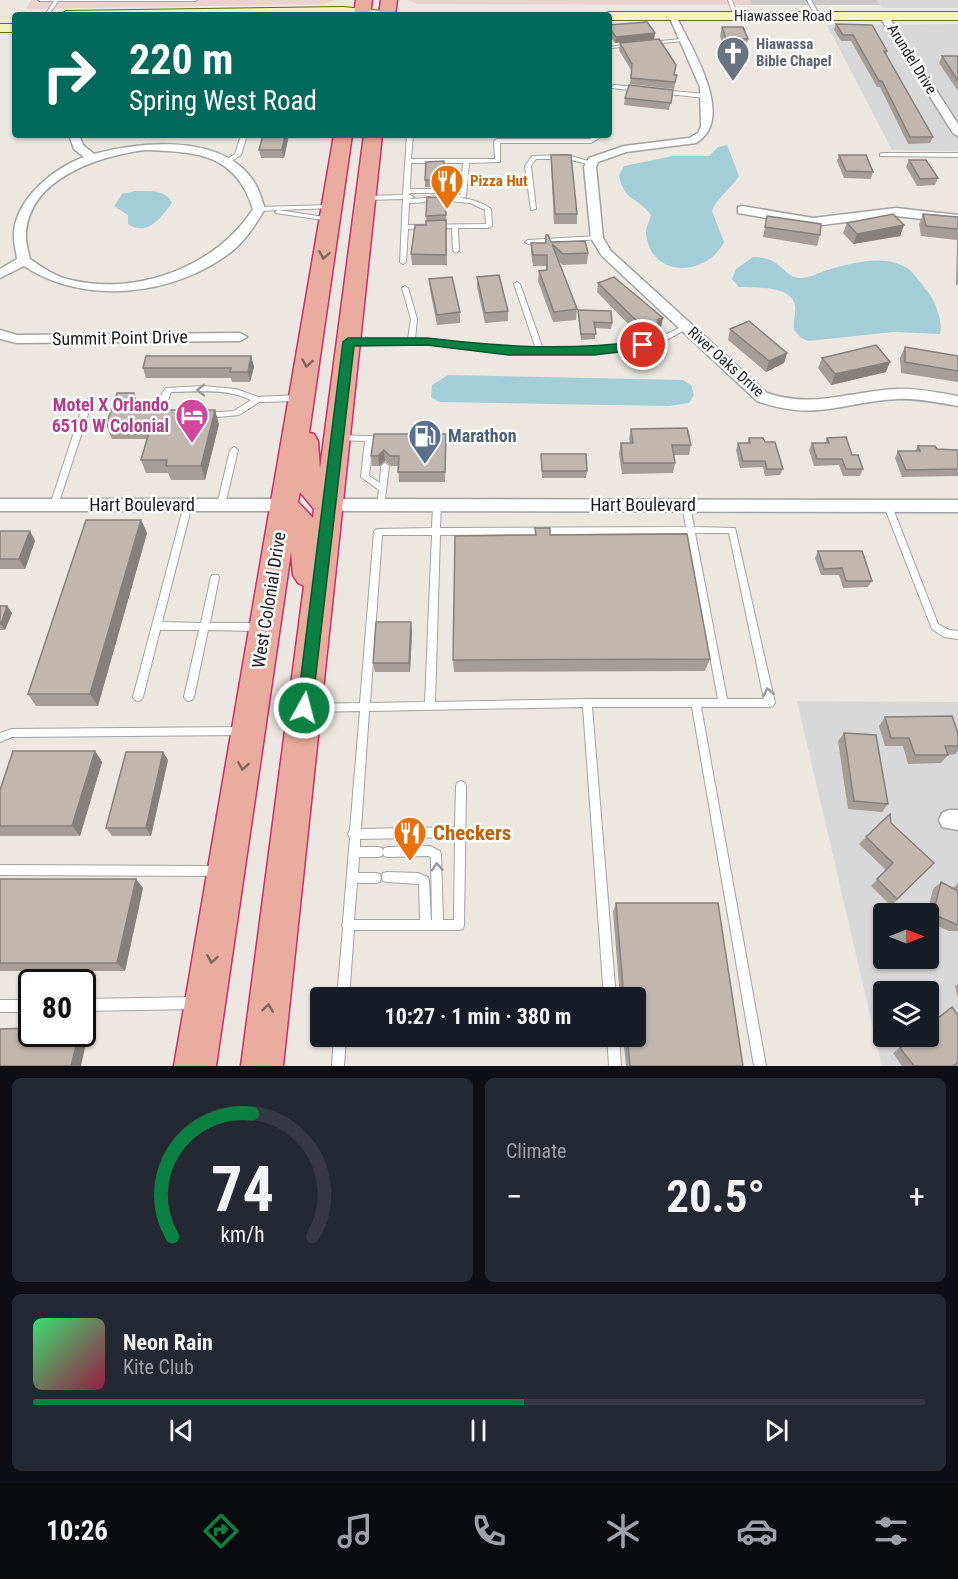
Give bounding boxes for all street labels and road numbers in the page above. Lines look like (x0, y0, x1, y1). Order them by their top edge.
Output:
street label: Hiawassee Road (734, 7, 832, 25)
street label: Arundel Drive (883, 21, 941, 97)
street label: River Oaks Drive (684, 323, 768, 401)
street label: Summit Point Drive (52, 326, 188, 349)
street label: Hart Boulevard (89, 494, 195, 515)
street label: Hart Boulevard (590, 494, 696, 515)
street label: West Colonial Drive (247, 530, 290, 670)

